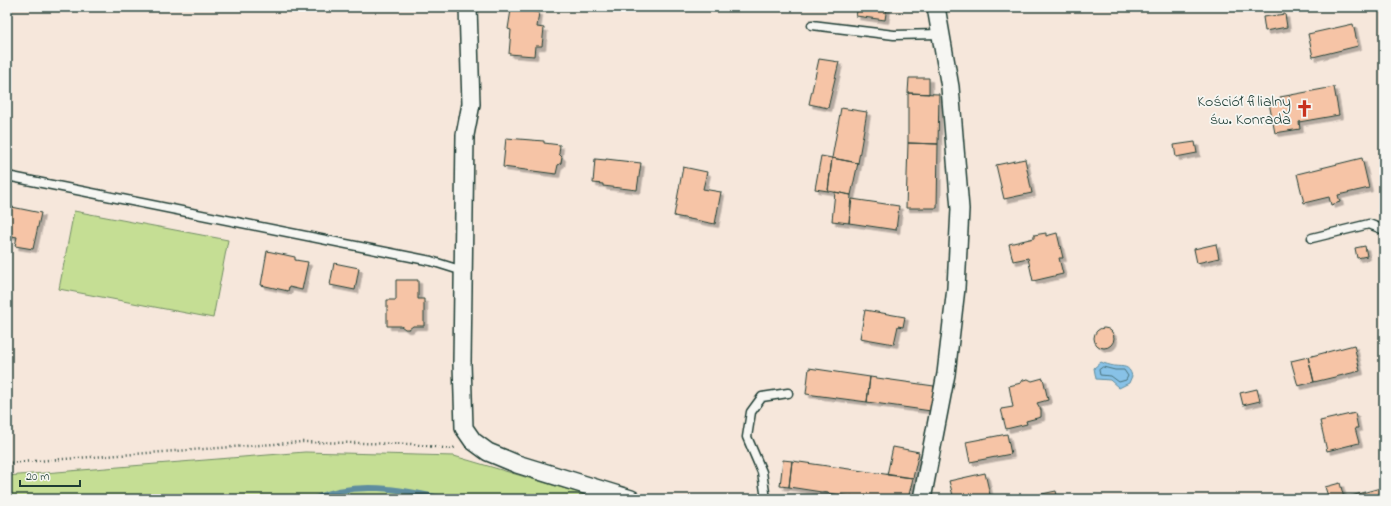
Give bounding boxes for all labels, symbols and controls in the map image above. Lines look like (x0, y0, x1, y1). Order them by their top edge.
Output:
place label: Kościół filialny św. Konrada (1197, 90, 1291, 132)
church icon: Kościół filialny św. Konrada (1294, 99, 1314, 119)
scale bar (20, 462, 80, 488)
text: 20 m (26, 468, 49, 486)

